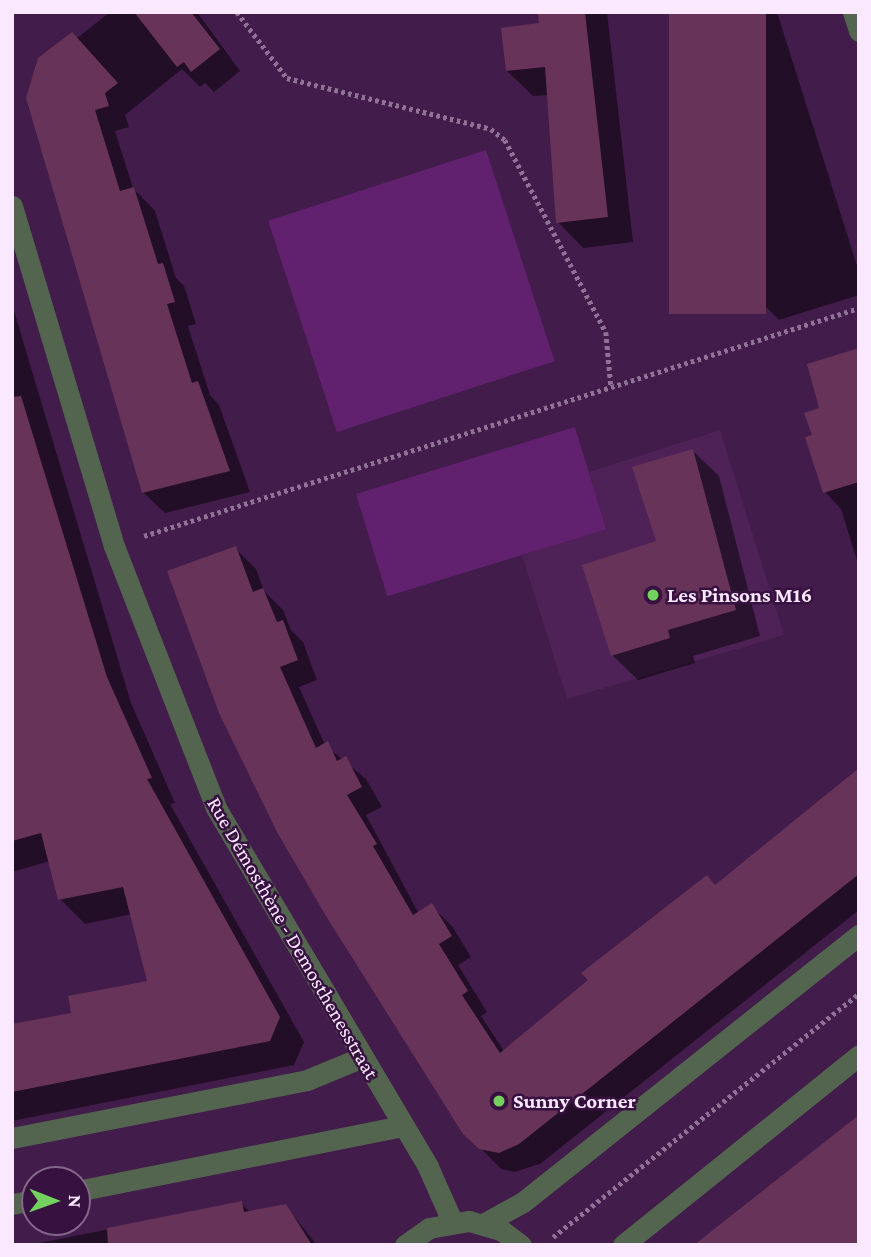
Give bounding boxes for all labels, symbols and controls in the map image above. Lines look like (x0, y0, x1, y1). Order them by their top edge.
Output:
place label: Les Pinsons M16 (667, 582, 812, 608)
marker: Les Pinsons M16 (645, 587, 661, 603)
street label: Rue Démosthène - Demosthenesstraat (202, 792, 384, 1084)
place label: Sunny Corner (513, 1088, 636, 1114)
marker: Sunny Corner (491, 1093, 507, 1109)
north arrow (21, 1166, 91, 1236)
text: N (65, 1195, 86, 1208)

